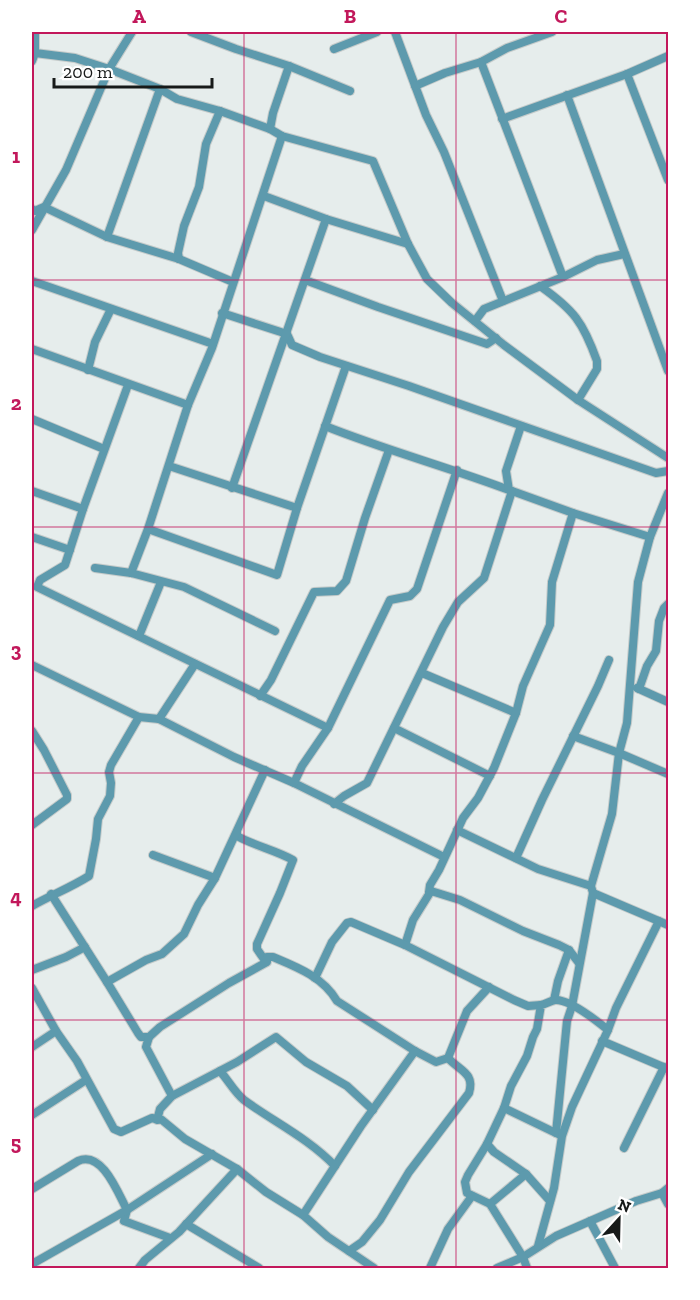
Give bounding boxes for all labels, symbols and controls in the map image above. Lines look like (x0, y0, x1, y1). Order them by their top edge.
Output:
text: A (132, 4, 146, 28)
text: B (344, 4, 356, 28)
text: C (555, 4, 568, 28)
scale bar (54, 51, 212, 89)
text: 200 m (63, 61, 113, 83)
text: 1 (12, 144, 20, 168)
text: 2 (11, 391, 22, 415)
text: 3 (11, 638, 22, 662)
text: 4 (10, 885, 22, 909)
text: 5 (11, 1131, 21, 1155)
north arrow (589, 1189, 649, 1249)
text: N (615, 1194, 634, 1217)

